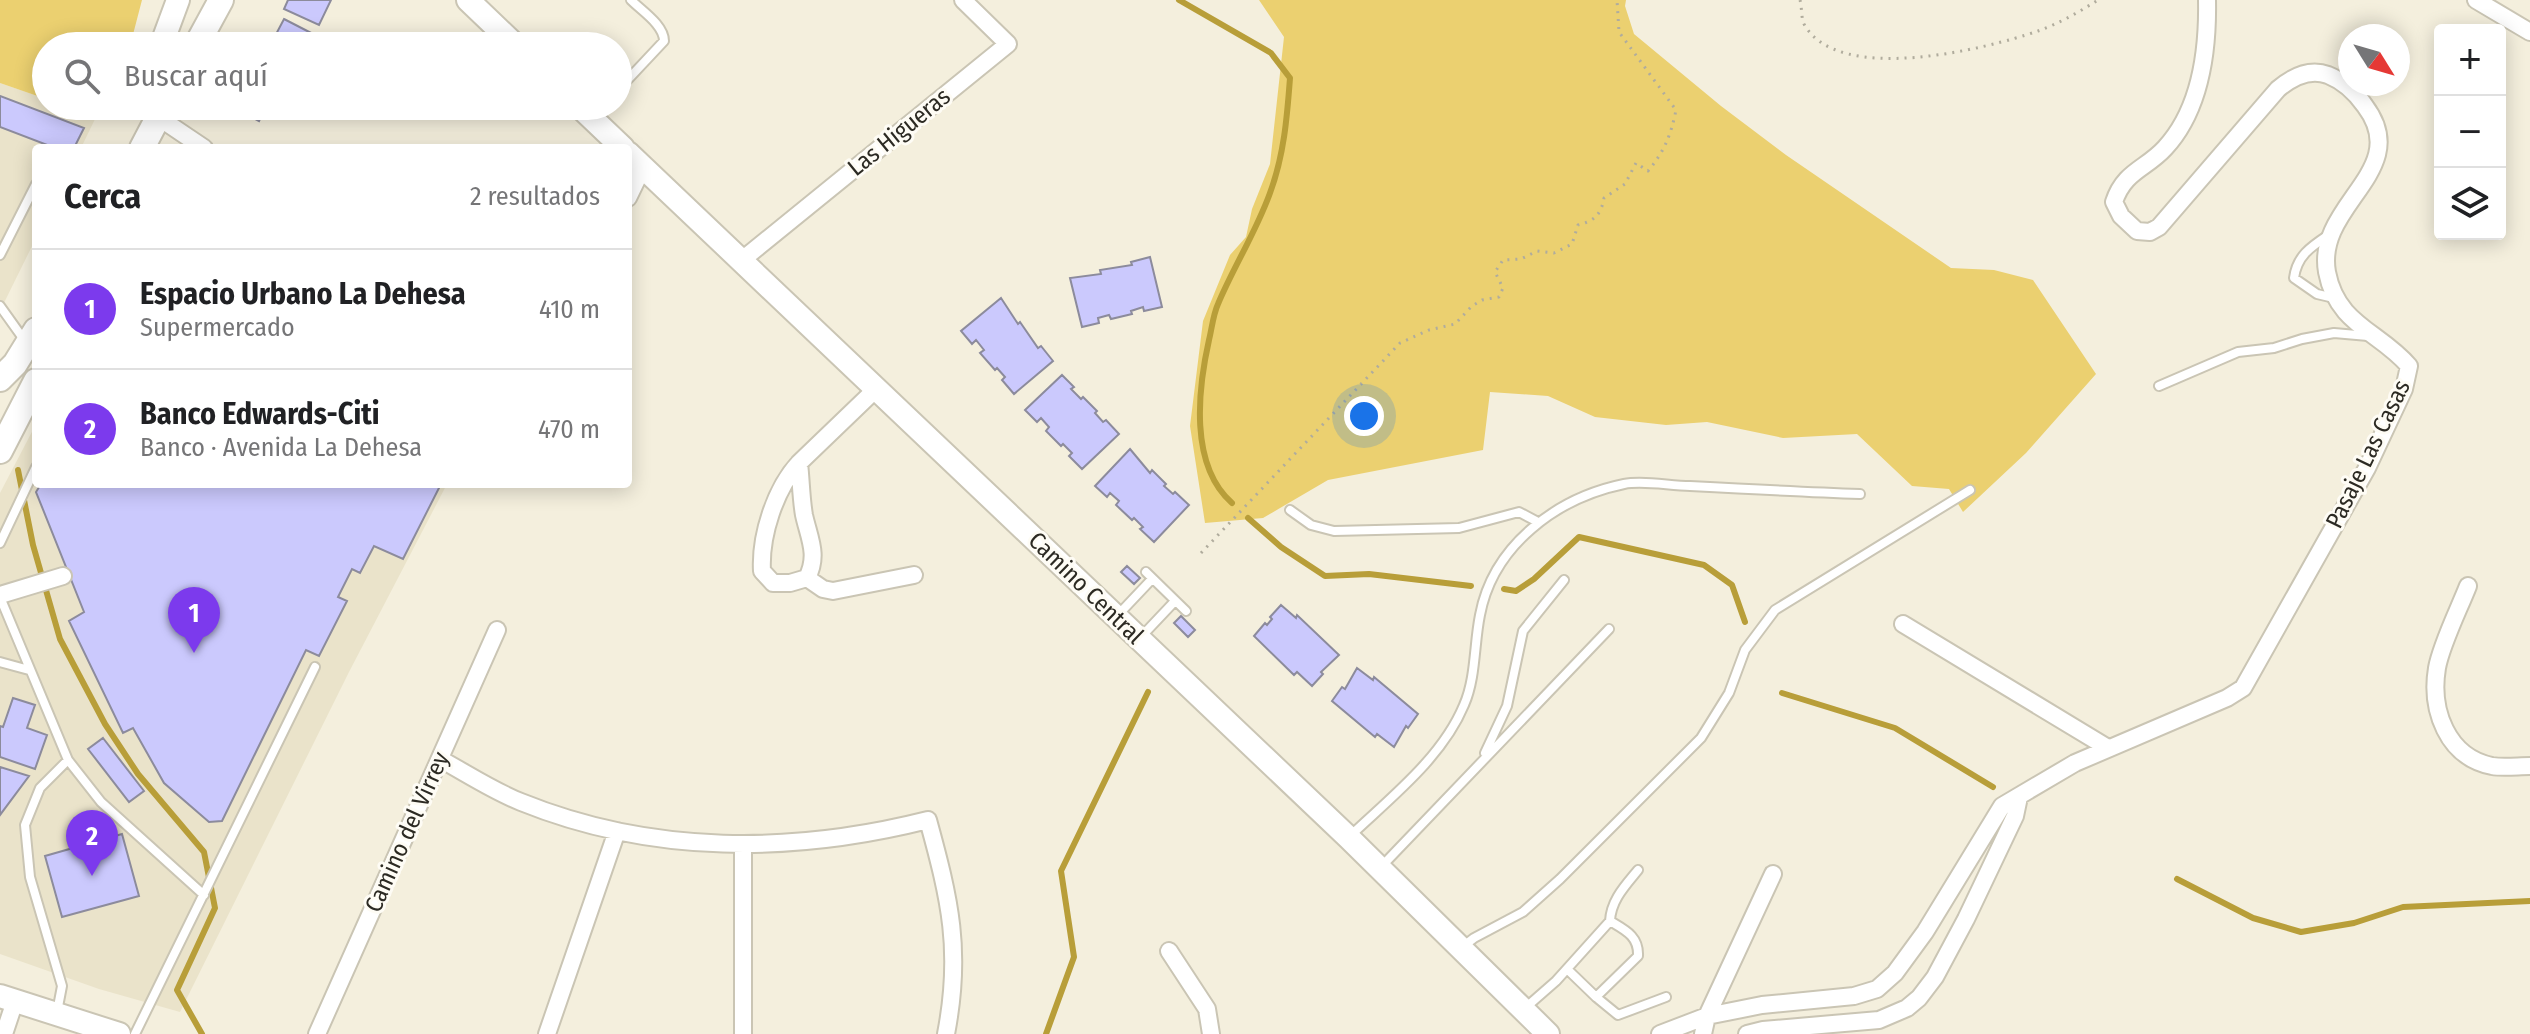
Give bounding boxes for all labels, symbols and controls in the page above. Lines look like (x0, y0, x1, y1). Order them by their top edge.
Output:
north arrow (2338, 24, 2410, 96)
map controls (2434, 24, 2506, 240)
button: + (2434, 24, 2506, 96)
search box (32, 32, 632, 120)
icon: search (60, 54, 104, 98)
text: Buscar aquí (124, 58, 268, 94)
street label: Las Higueras (842, 82, 956, 182)
button: − (2434, 96, 2506, 168)
button: layers (2434, 168, 2506, 240)
text: Cerca (64, 176, 141, 217)
text: 2 resultados (470, 181, 600, 212)
text: Espacio Urbano La Dehesa (140, 276, 466, 312)
text: 1 (85, 294, 96, 325)
text: 410 m (539, 294, 600, 325)
text: Supermercado (140, 312, 295, 343)
street label: Pasaje Las Casas (2320, 375, 2416, 533)
text: Banco Edwards-Citi (140, 396, 380, 432)
your location (1344, 396, 1384, 436)
text: 2 (84, 414, 96, 445)
text: 470 m (538, 414, 600, 445)
text: Banco · Avenida La Dehesa (140, 432, 422, 463)
street label: Camino Central (1023, 526, 1149, 650)
pin: 1 (168, 587, 220, 653)
street label: Camino del Virrey (359, 747, 455, 917)
pin: 2 (66, 810, 118, 876)

